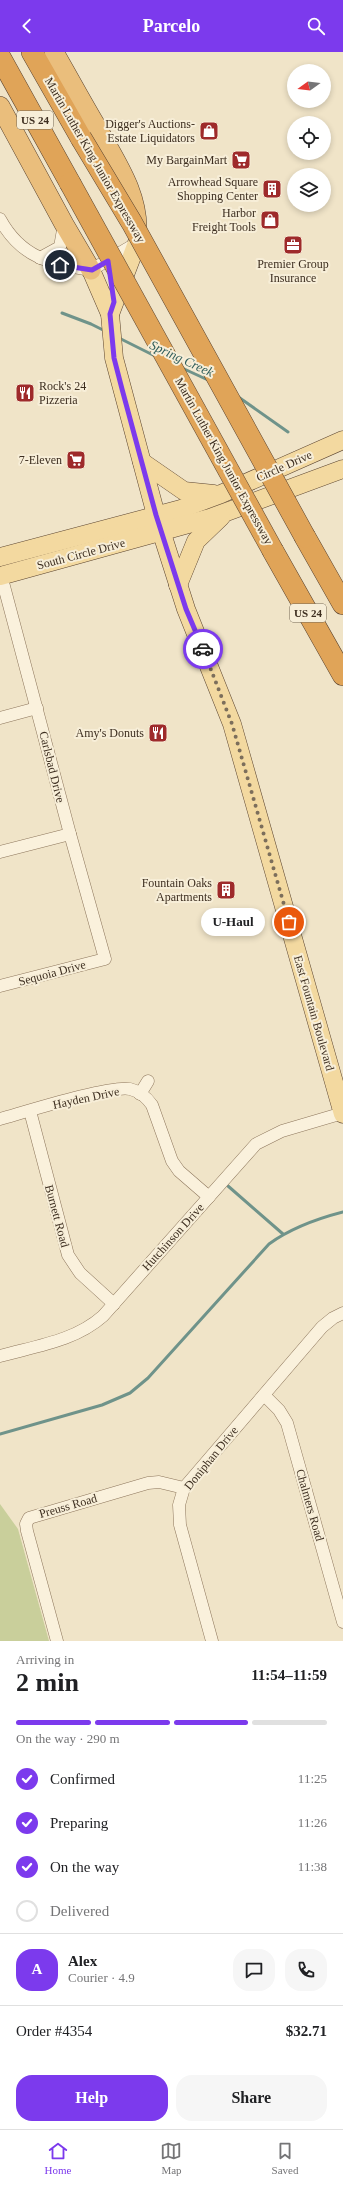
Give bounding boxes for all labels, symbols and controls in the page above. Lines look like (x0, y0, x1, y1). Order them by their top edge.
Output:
icon: back (16, 15, 38, 37)
icon: search (305, 15, 327, 37)
text: Parcelo (143, 16, 200, 36)
north arrow (287, 64, 331, 108)
map controls (287, 64, 331, 212)
street label: Martin Luther King Junior Expressway (42, 75, 148, 245)
road number: US 24 (17, 111, 53, 129)
button: locate (287, 116, 331, 160)
place label: Digger's Auctions- Estate Liquidators (105, 117, 195, 145)
shop icon: Digger's Auctions- Estate Liquidators (198, 120, 220, 142)
supermarket icon: My BargainMart (230, 149, 252, 171)
place label: My BargainMart (146, 153, 228, 167)
button: layers (287, 168, 331, 212)
place label: Arrowhead Square Shopping Center (168, 175, 258, 203)
building icon: Arrowhead Square Shopping Center (261, 178, 283, 200)
place label: Harbor Freight Tools (192, 206, 256, 234)
shop icon: Harbor Freight Tools (259, 209, 281, 231)
office icon: Premier Group Insurance (282, 234, 304, 256)
pin (43, 248, 77, 282)
icon: home (49, 254, 71, 276)
place label: Premier Group Insurance (257, 257, 329, 285)
water label: Spring Creek (148, 337, 216, 380)
street label: Martin Luther King Junior Expressway (172, 375, 276, 547)
place label: Rock's 24 Pizzeria (39, 379, 86, 407)
restaurant icon: Rock's 24 Pizzeria (14, 382, 36, 404)
street label: Circle Drive (254, 447, 314, 485)
supermarket icon: 7-Eleven (65, 449, 87, 471)
place label: 7-Eleven (19, 453, 62, 467)
street label: South Circle Drive (35, 536, 127, 572)
road number: US 24 (290, 604, 326, 622)
courier (183, 629, 223, 669)
icon: car (192, 638, 214, 660)
restaurant icon: Amy's Donuts (147, 722, 169, 744)
place label: Amy's Donuts (75, 726, 144, 740)
street label: Carlsbad Drive (36, 730, 68, 804)
place label: Fountain Oaks Apartments (142, 876, 212, 904)
building icon: Fountain Oaks Apartments (215, 879, 237, 901)
pin (272, 905, 306, 939)
callout: U-Haul (201, 908, 265, 936)
icon: bag (278, 911, 300, 933)
text: U-Haul (212, 914, 254, 929)
street label: East Fountain Boulevard (291, 954, 337, 1072)
street label: Sequoia Drive (17, 957, 87, 989)
street label: Hayden Drive (51, 1084, 121, 1112)
street label: Burnett Road (42, 1183, 72, 1249)
street label: Hutchinson Drive (139, 1200, 207, 1274)
street label: Doniphan Drive (181, 1423, 241, 1493)
street label: Chalmers Road (293, 1467, 327, 1543)
street label: Preuss Road (37, 1491, 99, 1521)
text: Arriving in (16, 1652, 74, 1667)
text: 11:54–11:59 (251, 1667, 327, 1683)
text: 2 min (16, 1668, 79, 1697)
text: On the way · 290 m (16, 1731, 120, 1746)
icon: check (16, 1768, 38, 1790)
text: Confirmed (50, 1771, 115, 1787)
text: 11:25 (298, 1771, 327, 1786)
icon: check (16, 1812, 38, 1834)
text: Preparing (50, 1815, 108, 1831)
text: 11:26 (298, 1815, 327, 1830)
icon: check (16, 1856, 38, 1878)
text: On the way (50, 1859, 119, 1875)
text: 11:38 (298, 1859, 327, 1874)
text: Delivered (50, 1903, 109, 1919)
button: chat (233, 1949, 275, 1991)
button: phone (285, 1949, 327, 1991)
text: Alex (68, 1953, 97, 1969)
text: A (32, 1961, 42, 1977)
text: Courier · 4.9 (68, 1970, 135, 1985)
text: Order #4354 (16, 2023, 92, 2039)
text: $32.71 (286, 2023, 327, 2039)
button: Help (16, 2075, 168, 2121)
button: Share (176, 2075, 327, 2121)
tab: Home (45, 2140, 71, 2176)
tab: Map (160, 2140, 182, 2176)
tab: Saved (272, 2140, 298, 2176)

